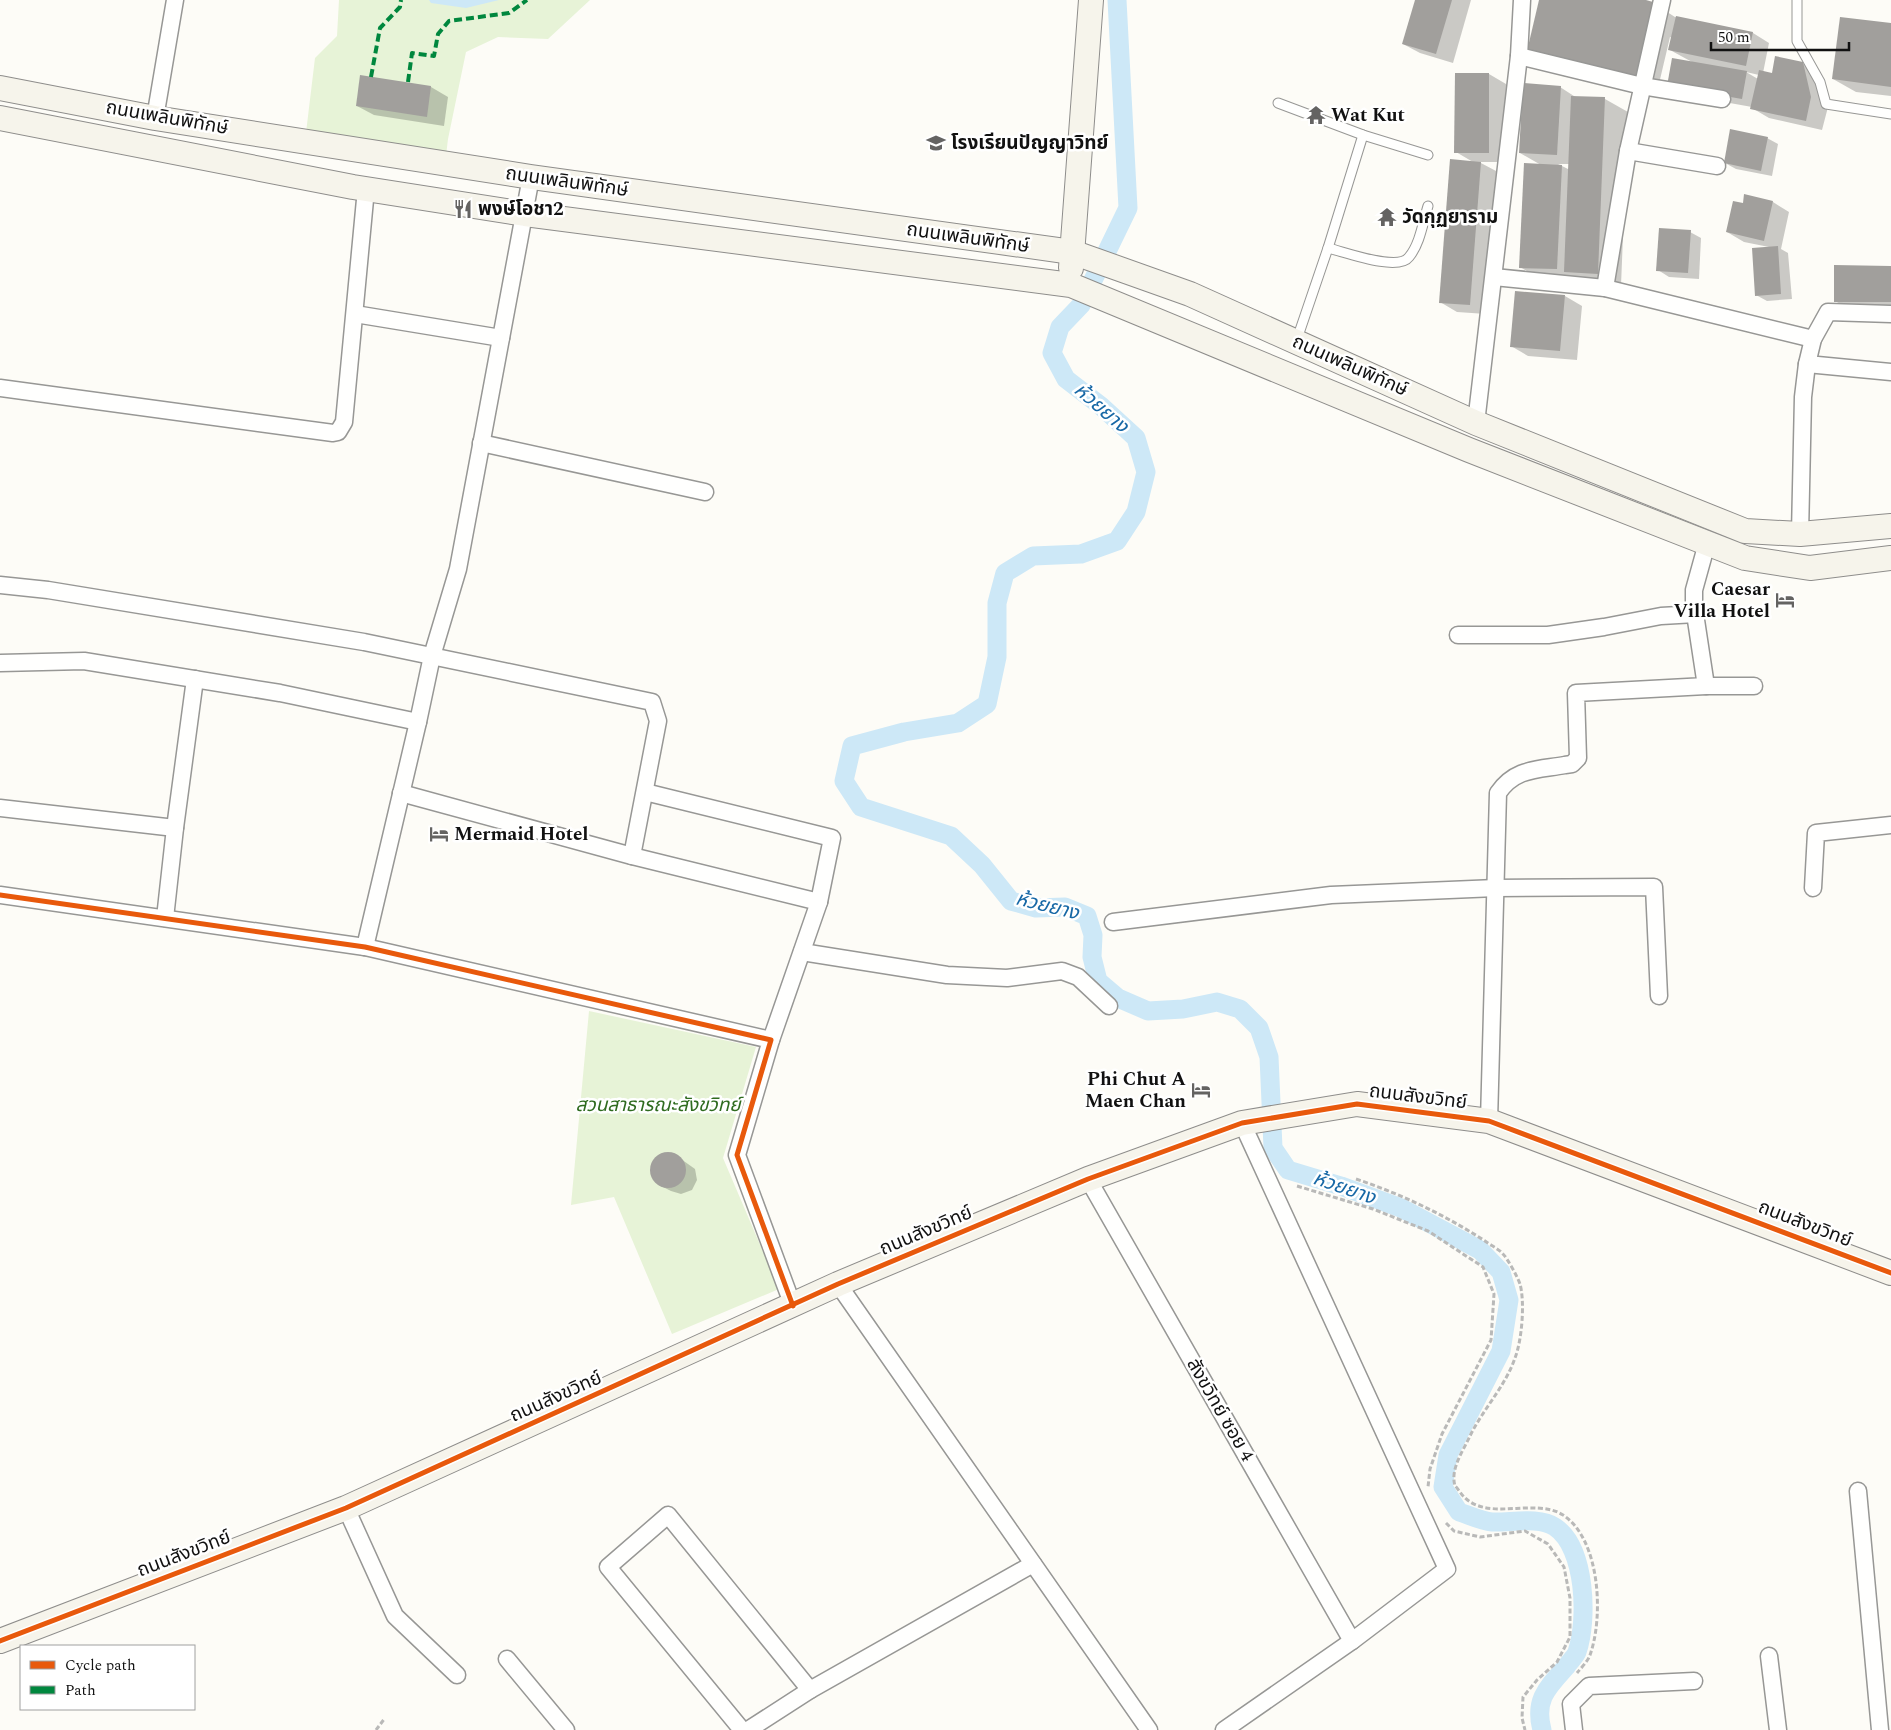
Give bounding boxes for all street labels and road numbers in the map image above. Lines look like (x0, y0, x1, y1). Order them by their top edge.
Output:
street label: ถนนเพลินพิทักษ์ (103, 93, 231, 143)
street label: ถนนเพลินพิทักษ์ (504, 159, 630, 205)
street label: ถนนเพลินพิทักษ์ (905, 215, 1031, 261)
street label: ถนนเพลินพิทักษ์ (1287, 328, 1413, 404)
street label: ถนนสังขวิทย์ (1367, 1077, 1469, 1117)
street label: ถนนสังขวิทย์ (1754, 1193, 1856, 1255)
street label: ถนนสังขวิทย์ (875, 1198, 977, 1264)
street label: สังขวิทย์ ซอย 4 (1179, 1353, 1262, 1468)
street label: ถนนสังขวิทย์ (505, 1364, 607, 1430)
street label: ถนนสังขวิทย์ (133, 1523, 235, 1585)

